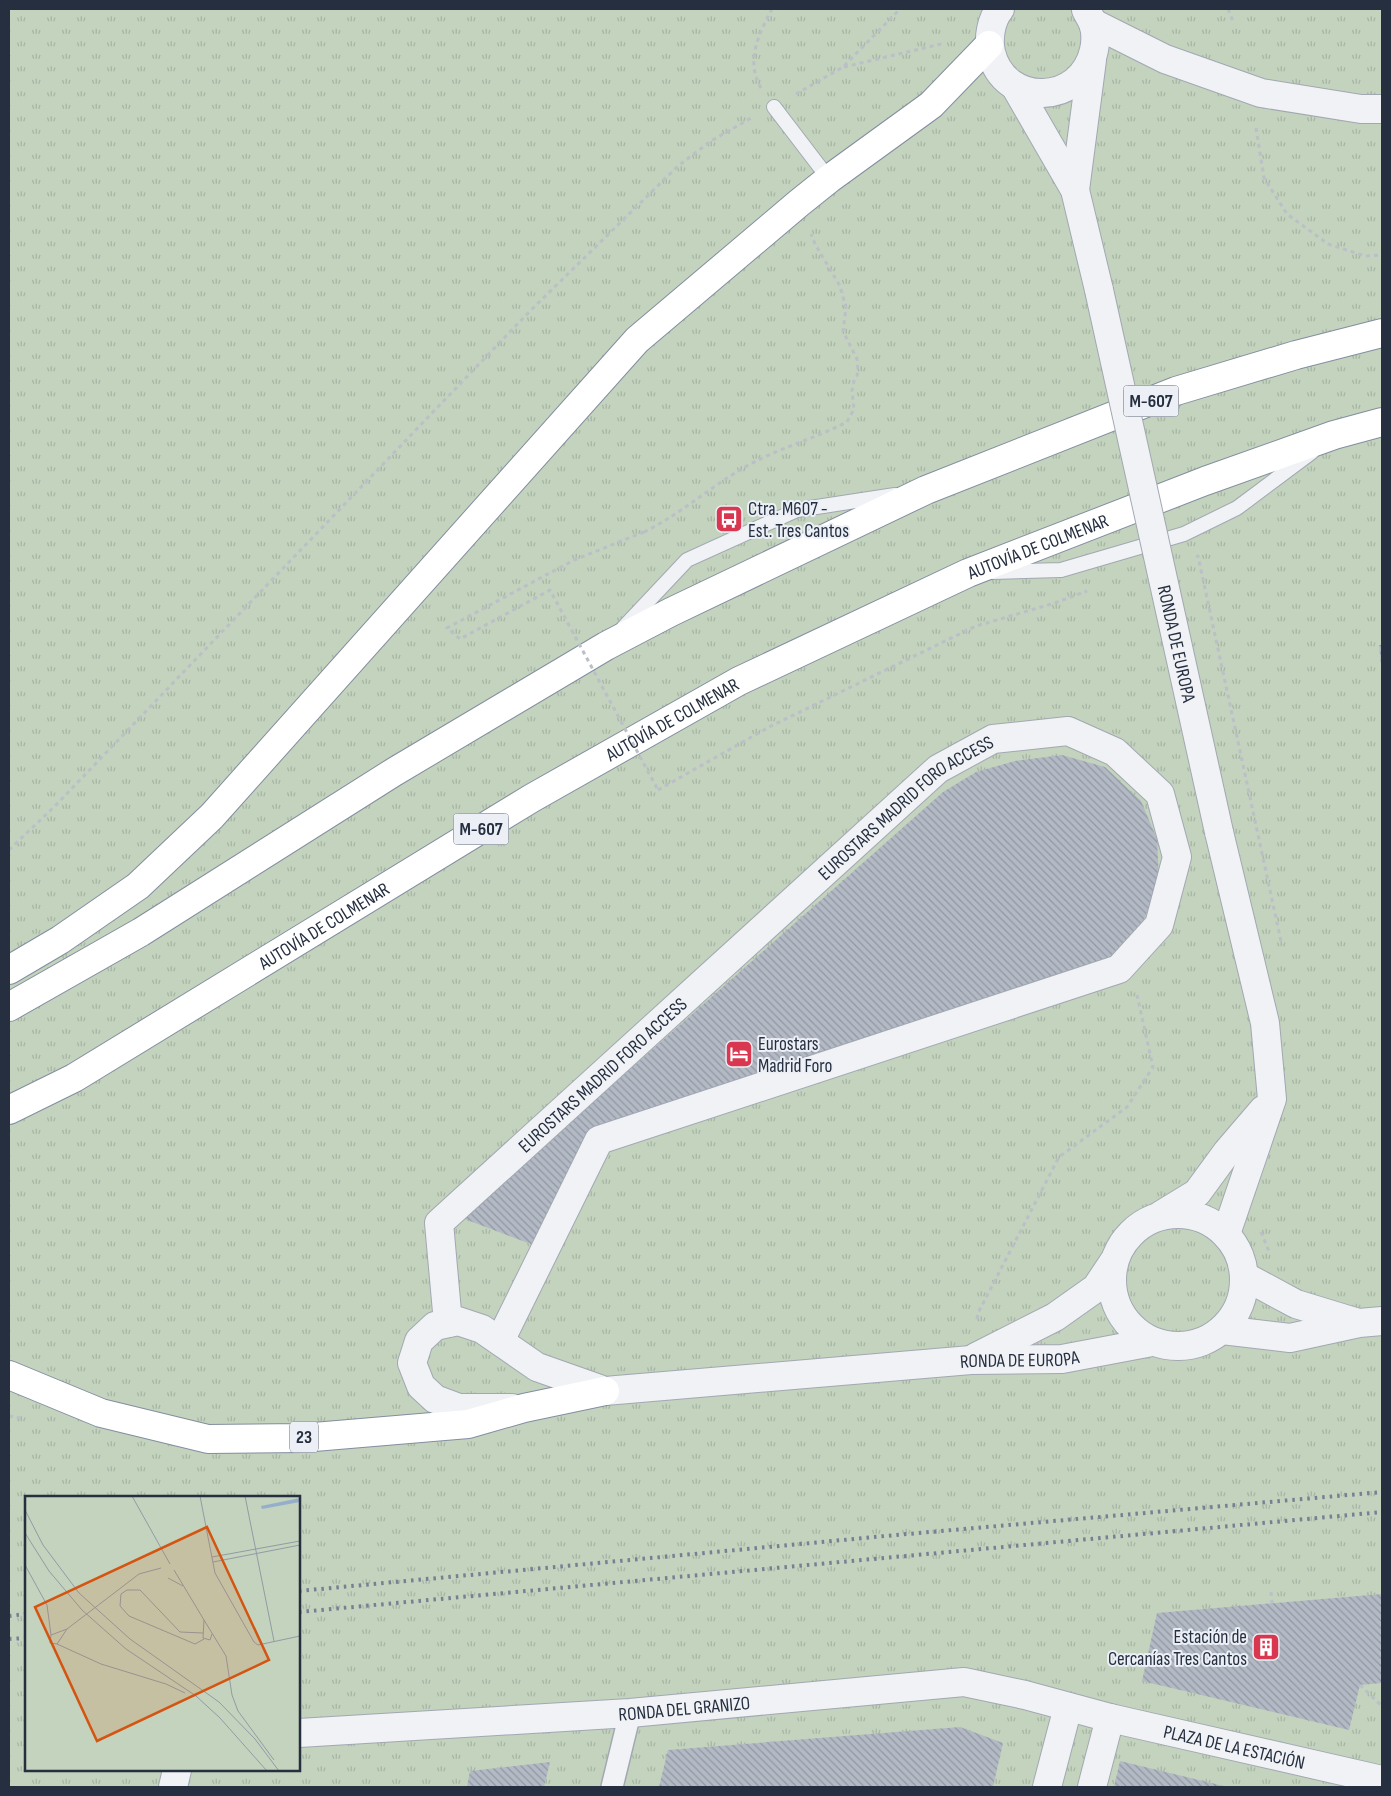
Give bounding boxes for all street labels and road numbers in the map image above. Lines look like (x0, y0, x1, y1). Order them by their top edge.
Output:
road number: M-607 (1124, 386, 1178, 416)
street label: AUTOVÍA DE COLMENAR (964, 510, 1112, 585)
street label: RONDA DE EUROPA (1152, 583, 1200, 705)
street label: AUTOVÍA DE COLMENAR (601, 673, 743, 767)
street label: EUROSTARS MADRID FORO ACCESS (814, 731, 998, 886)
road number: M-607 (454, 814, 508, 844)
street label: AUTOVÍA DE COLMENAR (254, 878, 394, 976)
street label: EUROSTARS MADRID FORO ACCESS (514, 993, 692, 1158)
street label: RONDA DE EUROPA (959, 1346, 1082, 1374)
road number: 23 (290, 1421, 318, 1452)
street label: RONDA DEL GRANIZO (618, 1692, 751, 1727)
street label: PLAZA DE LA ESTACIÓN (1161, 1721, 1307, 1775)

